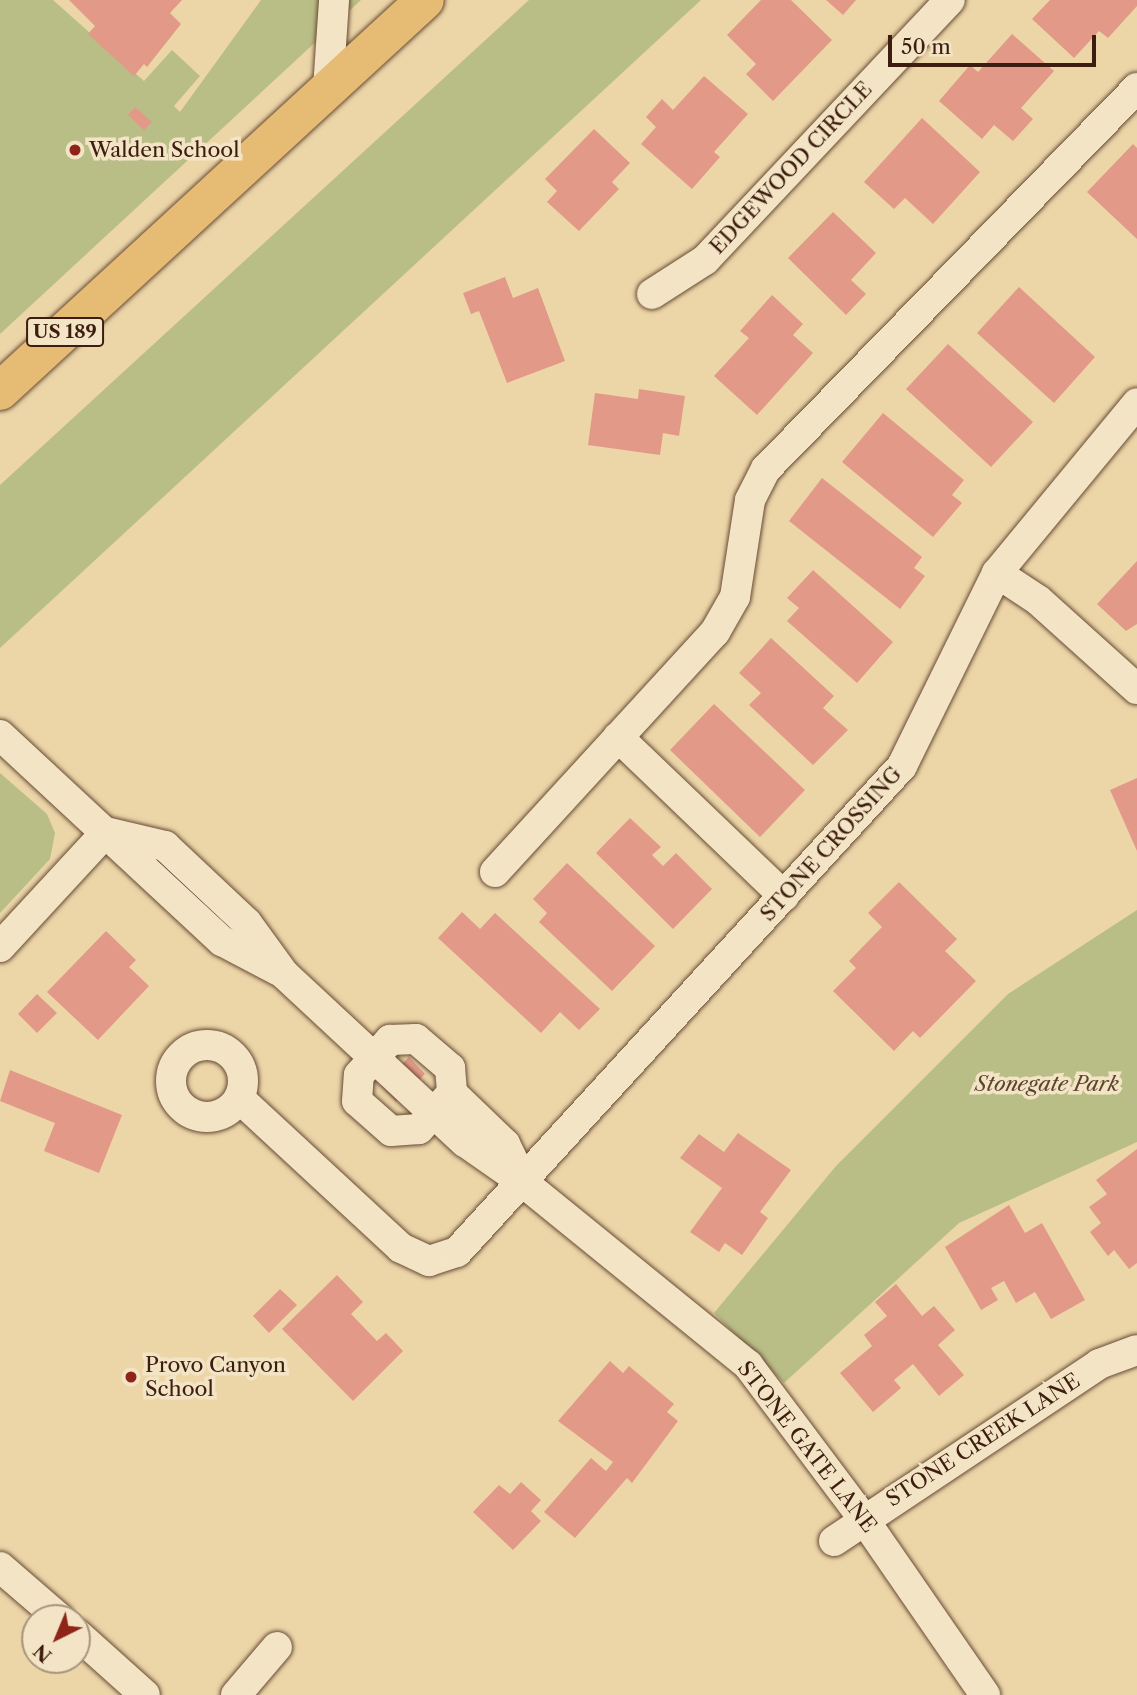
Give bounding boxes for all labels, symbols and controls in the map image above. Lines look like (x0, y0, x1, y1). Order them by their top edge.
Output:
scale bar (892, 21, 1100, 65)
text: 50 m (901, 34, 951, 59)
street label: EDGEWOOD CIRCLE (705, 77, 877, 259)
place label: Walden School (89, 137, 239, 163)
marker: Walden School (67, 142, 83, 158)
road number: US 189 (25, 316, 105, 348)
street label: STONE CROSSING (755, 762, 907, 926)
park label: Stonegate Park (975, 1071, 1119, 1097)
place label: Provo Canyon School (145, 1352, 286, 1402)
street label: STONE GATE LANE (732, 1356, 882, 1538)
street label: STONE CREEK LANE (881, 1368, 1085, 1512)
marker: Provo Canyon School (123, 1369, 139, 1385)
north arrow (21, 1604, 91, 1674)
text: N (29, 1639, 57, 1667)

